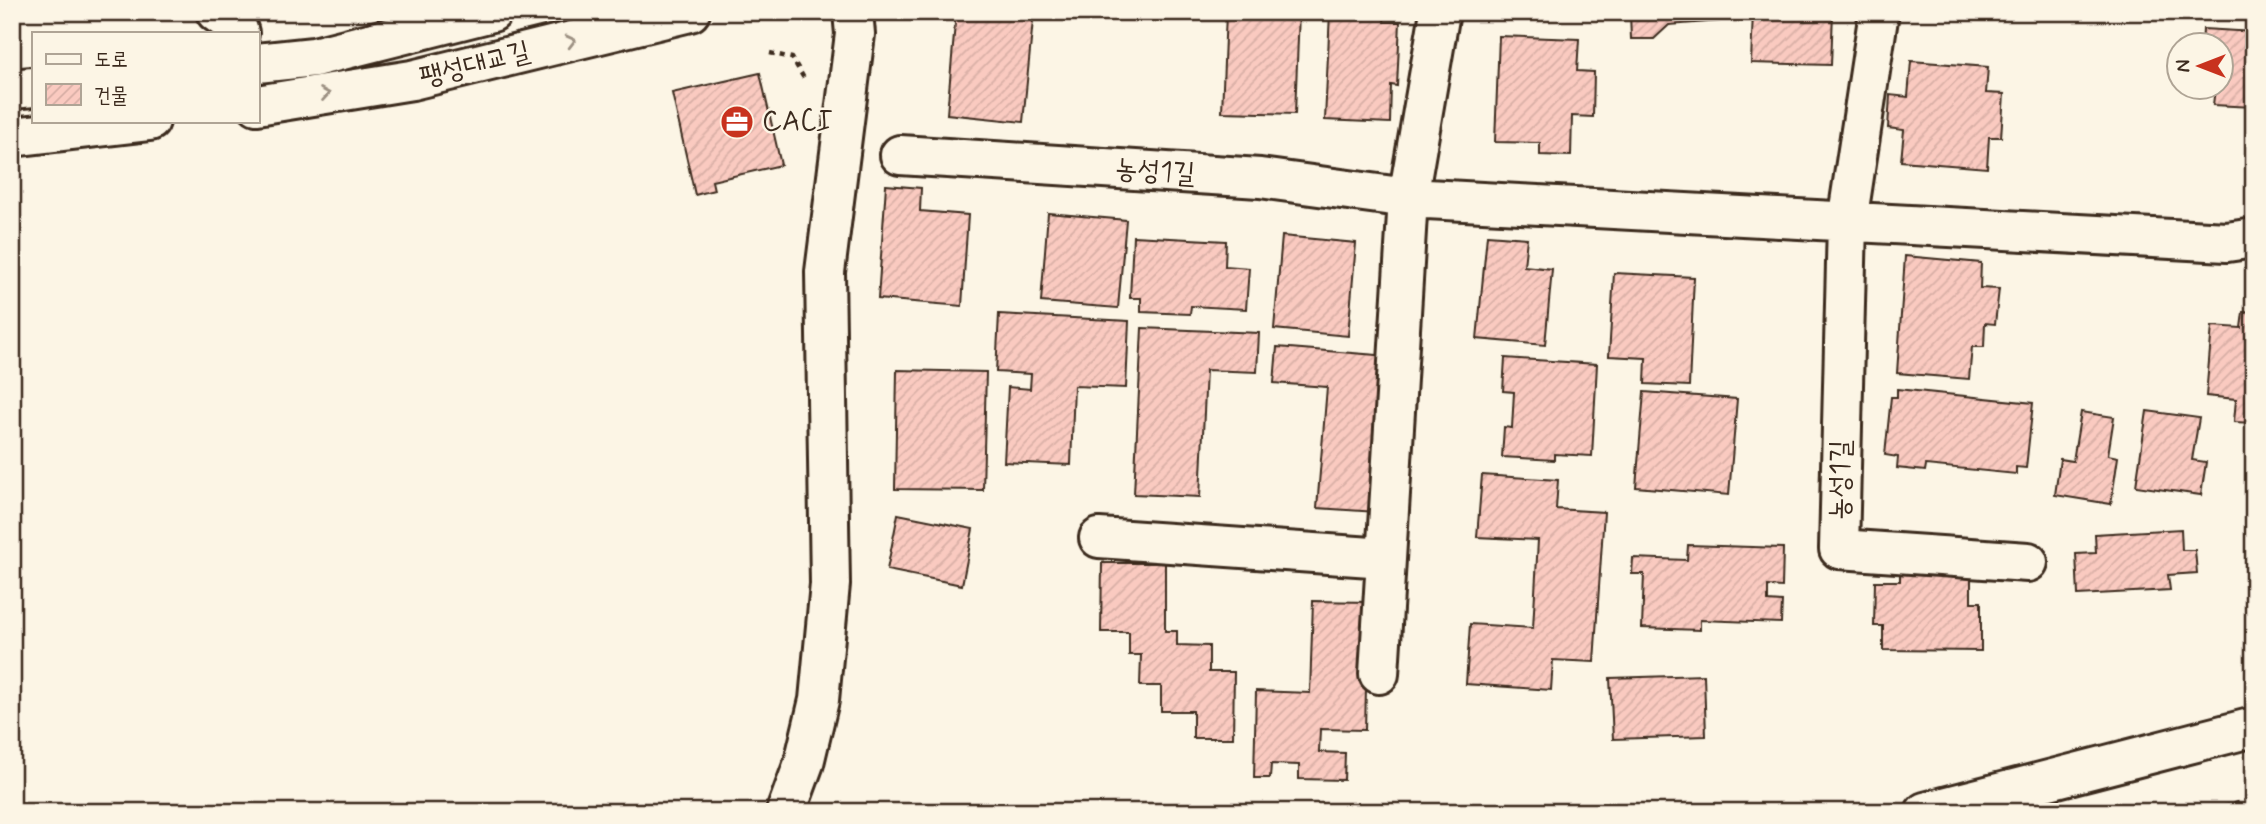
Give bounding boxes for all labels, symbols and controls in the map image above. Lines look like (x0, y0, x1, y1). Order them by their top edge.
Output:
legend (32, 32, 259, 122)
north arrow (2164, 32, 2234, 102)
street label: 팽성대교길 (416, 33, 534, 97)
one-way arrow (565, 35, 577, 50)
text: 도로 (94, 46, 128, 74)
text: N (2172, 60, 2197, 72)
text: 건물 (94, 82, 128, 110)
one-way arrow (319, 87, 331, 102)
office icon: CACI (718, 103, 756, 141)
place label: CACI (762, 104, 833, 141)
street label: 농성1길 (1114, 151, 1196, 193)
street label: 농성1길 (1822, 440, 1860, 520)

